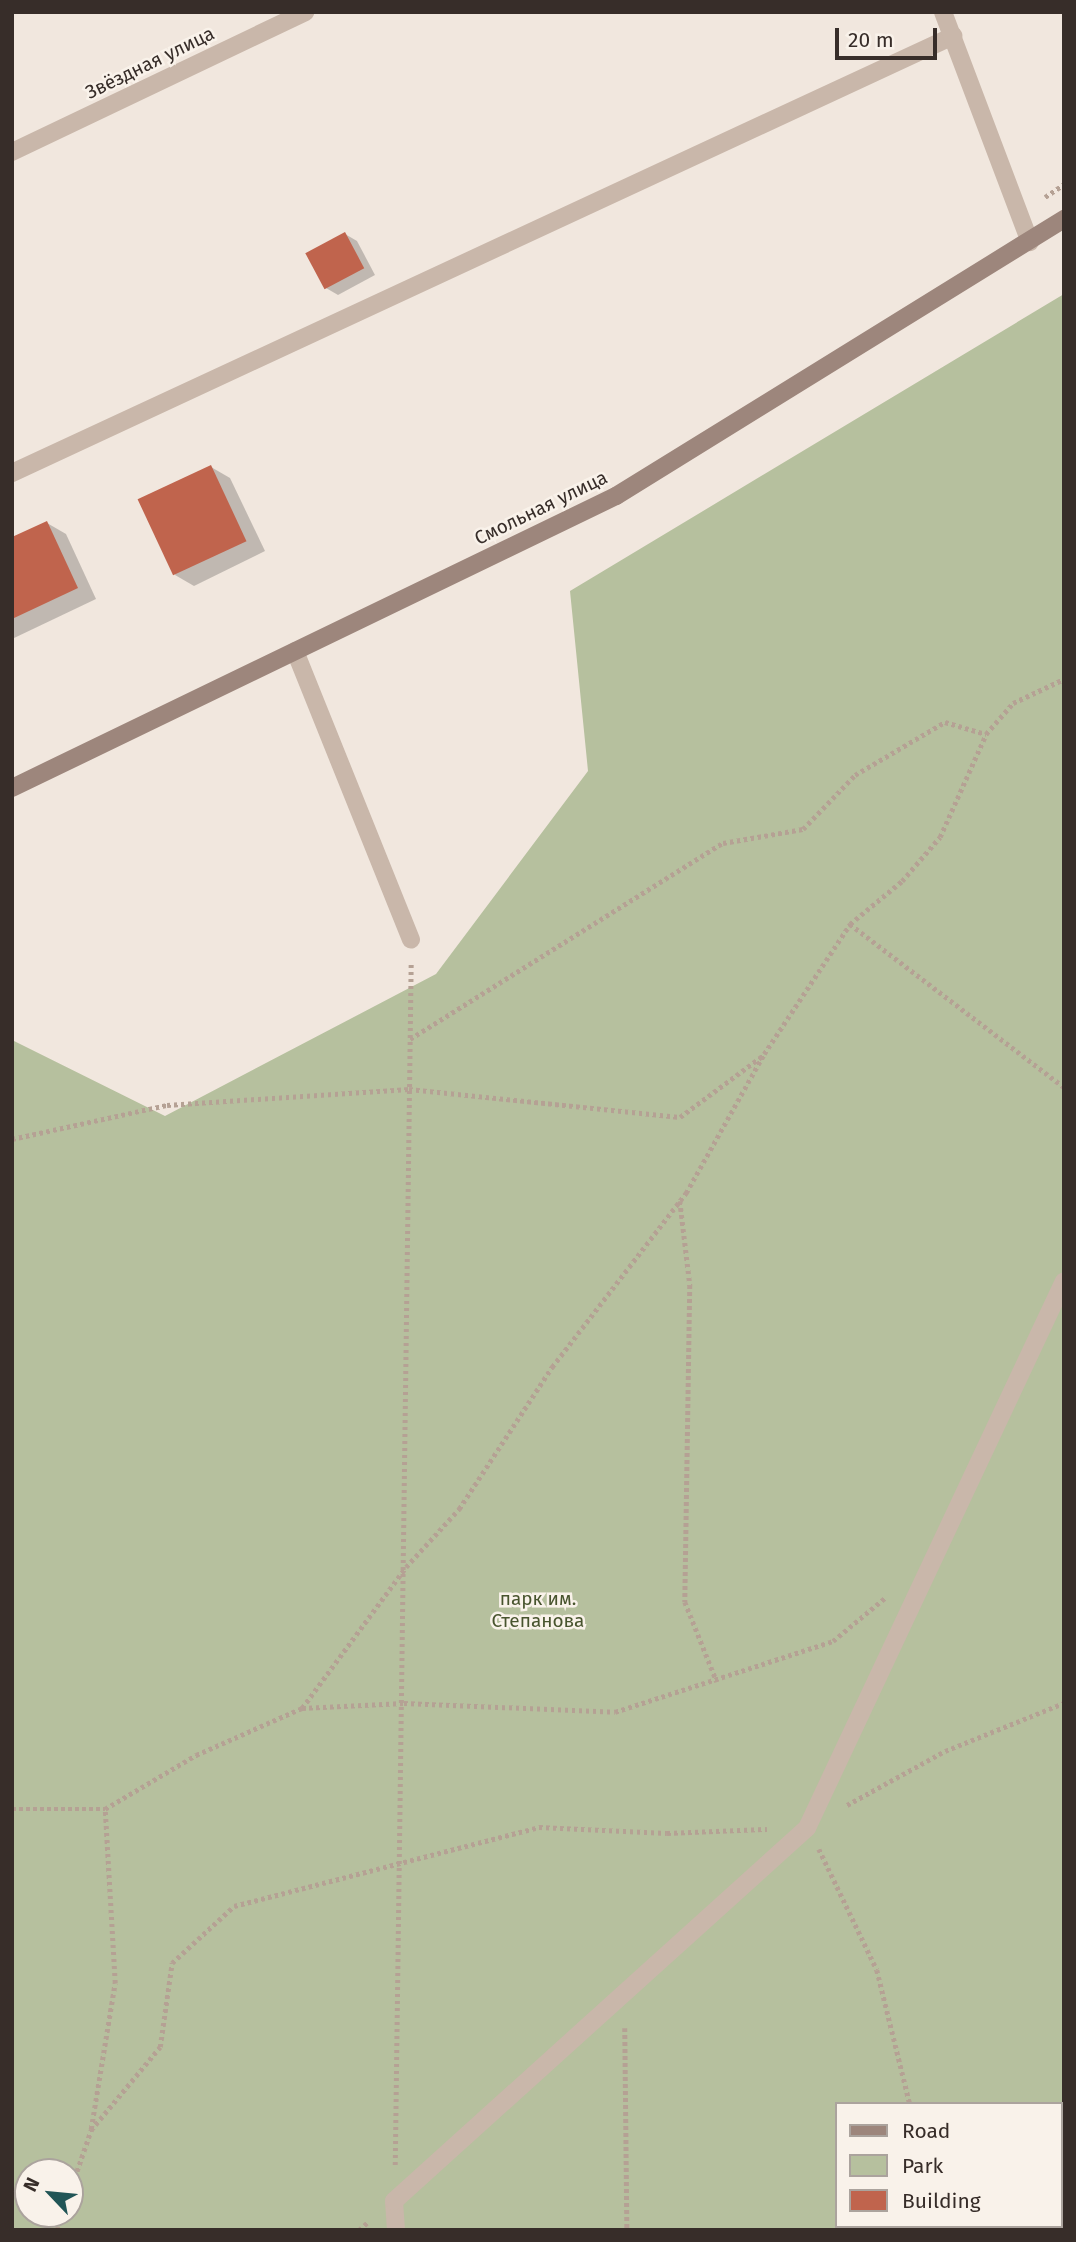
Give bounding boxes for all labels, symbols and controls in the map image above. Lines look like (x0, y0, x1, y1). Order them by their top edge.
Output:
scale bar (838, 14, 940, 58)
street label: Звёздная улица (82, 22, 218, 104)
text: 20 m (848, 27, 894, 53)
street label: Смольная улица (471, 466, 611, 550)
park label: парк им. Степанова (492, 1588, 584, 1632)
legend (834, 2102, 1062, 2228)
text: Road (902, 2118, 950, 2144)
text: Park (902, 2153, 943, 2179)
north arrow (14, 2158, 84, 2228)
text: N (18, 2174, 45, 2195)
text: Building (902, 2188, 981, 2214)

